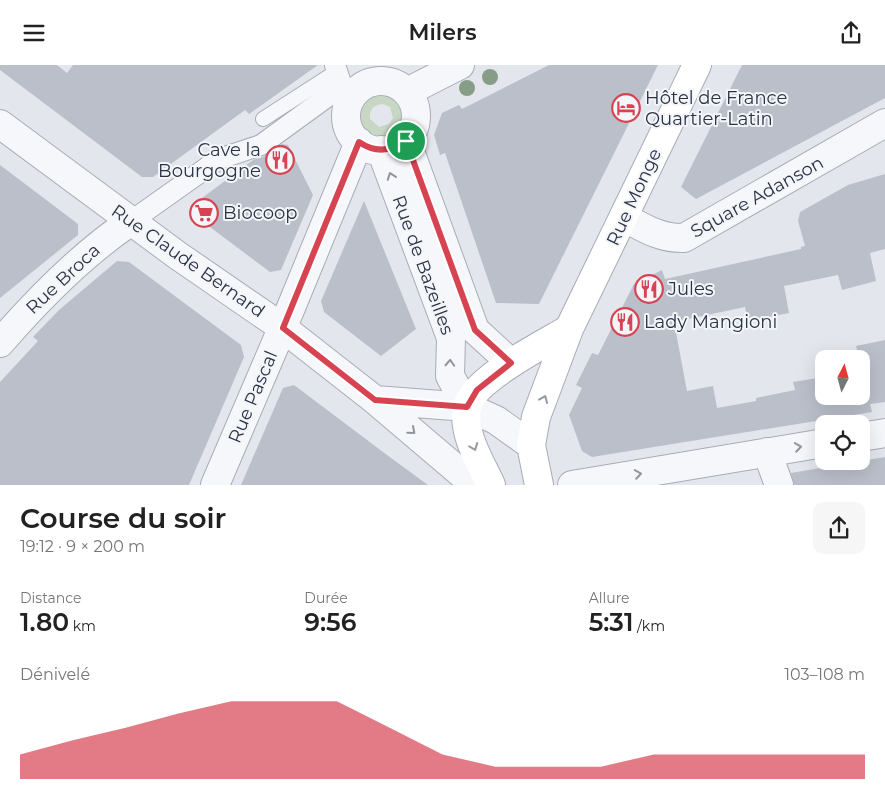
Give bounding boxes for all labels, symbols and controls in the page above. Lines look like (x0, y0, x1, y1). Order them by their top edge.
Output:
icon: menu (20, 19, 48, 47)
text: Milers (409, 19, 476, 46)
icon: share (837, 19, 865, 47)
place label: Hôtel de France Quartier-Latin (645, 87, 788, 130)
hotel icon: Hôtel de France Quartier-Latin (611, 93, 641, 123)
pin (385, 120, 427, 162)
icon: arrive (392, 127, 420, 155)
place label: Cave la Bourgogne (158, 139, 261, 182)
restaurant icon: Cave la Bourgogne (265, 145, 295, 175)
street label: Rue Monge (602, 145, 666, 249)
street label: Square Adanson (687, 151, 827, 243)
one-way arrow (387, 173, 397, 181)
street label: Rue de Bazeilles (388, 192, 459, 338)
supermarket icon: Biocoop (189, 198, 219, 228)
street label: Rue Claude Bernard (107, 200, 269, 322)
place label: Biocoop (223, 202, 297, 224)
street label: Rue Broca (21, 239, 105, 319)
restaurant icon: Jules (634, 274, 664, 304)
place label: Jules (667, 278, 714, 300)
restaurant icon: Lady Mangioni (610, 307, 640, 337)
place label: Lady Mangioni (644, 311, 777, 333)
street label: Rue Pascal (224, 347, 282, 447)
north arrow (815, 350, 870, 405)
map controls (815, 350, 870, 470)
one-way arrow (445, 359, 456, 367)
one-way arrow (538, 395, 548, 403)
button: locate (815, 415, 870, 470)
one-way arrow (406, 426, 415, 434)
one-way arrow (468, 442, 478, 451)
one-way arrow (794, 443, 802, 453)
one-way arrow (634, 469, 642, 480)
text: Course du soir (20, 501, 226, 535)
button: share (813, 502, 865, 554)
text: 19:12 · 9 × 200 m (20, 537, 145, 556)
text: Distance (20, 589, 82, 607)
text: Durée (304, 589, 348, 607)
text: Allure (589, 589, 630, 607)
text: 1.80 (20, 607, 69, 637)
text: 9:56 (304, 607, 356, 637)
text: 5:31 (589, 607, 633, 637)
text: km (69, 617, 96, 635)
text: /km (633, 617, 665, 635)
text: Dénivelé (20, 665, 90, 684)
text: 103–108 m (784, 665, 865, 684)

